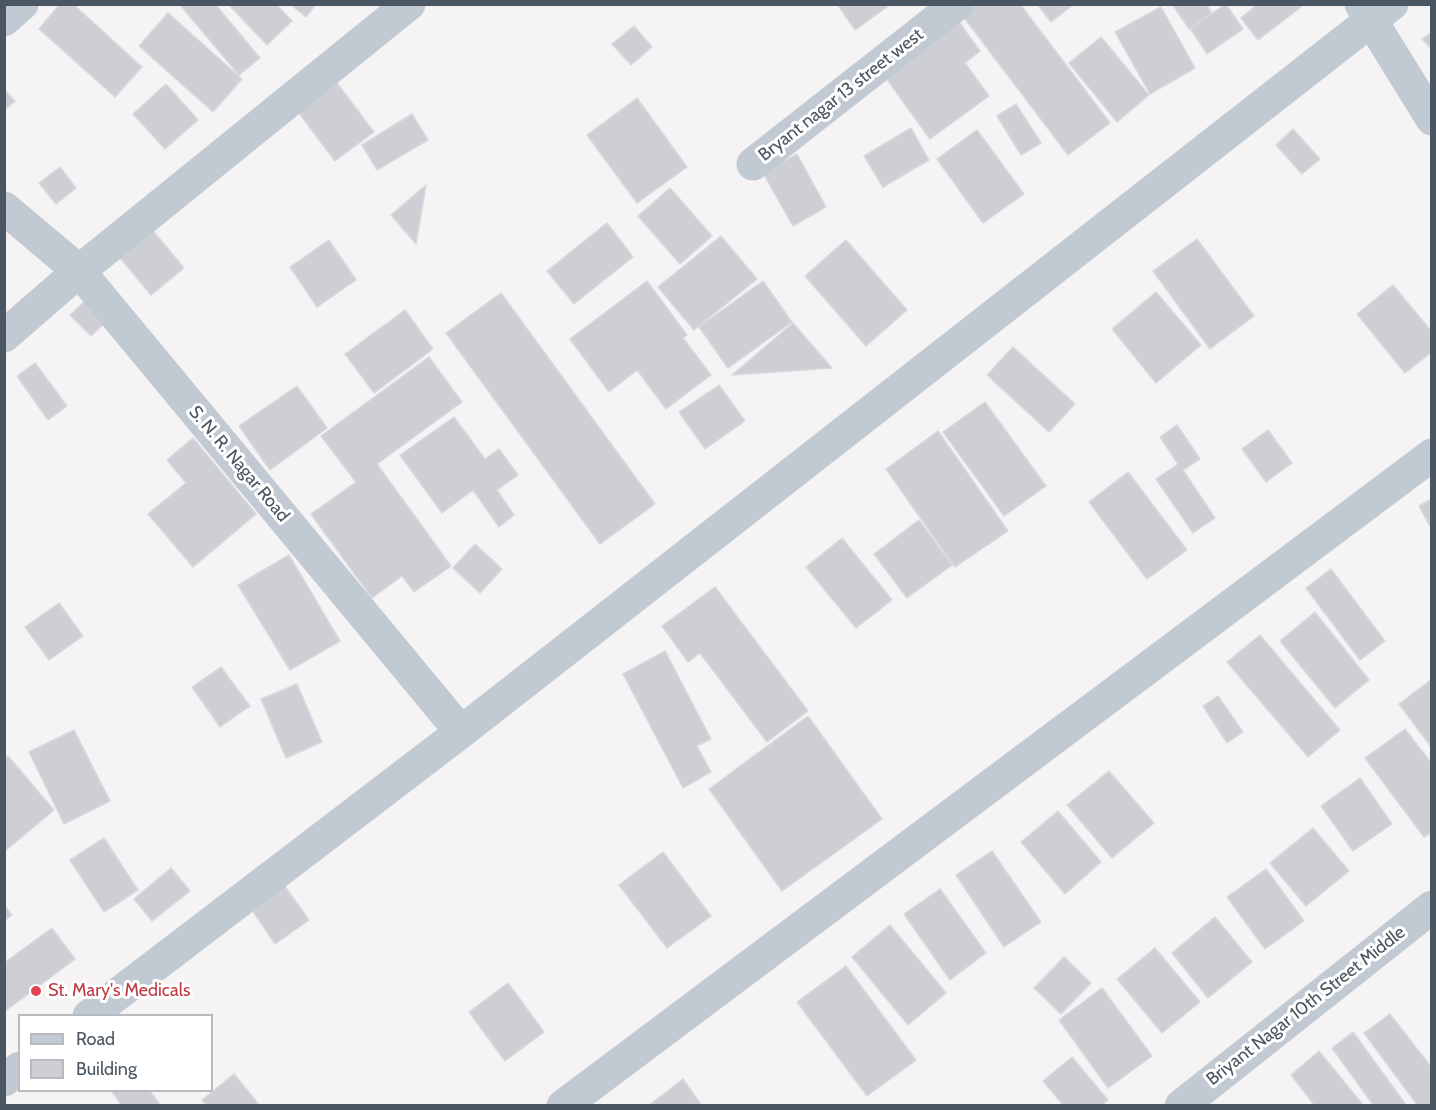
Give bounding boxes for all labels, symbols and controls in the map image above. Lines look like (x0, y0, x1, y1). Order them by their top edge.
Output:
street label: Bryant nagar 13 street west (754, 24, 928, 166)
street label: S. N. R. Nagar Road (184, 402, 294, 526)
street label: Briyant Nagar 10th Street Middle (1202, 922, 1410, 1090)
place label: St. Mary's Medicals (48, 980, 190, 1002)
marker: St. Mary's Medicals (29, 984, 43, 998)
legend (18, 1014, 213, 1092)
text: Road (76, 1028, 115, 1050)
text: Building (76, 1058, 137, 1080)

